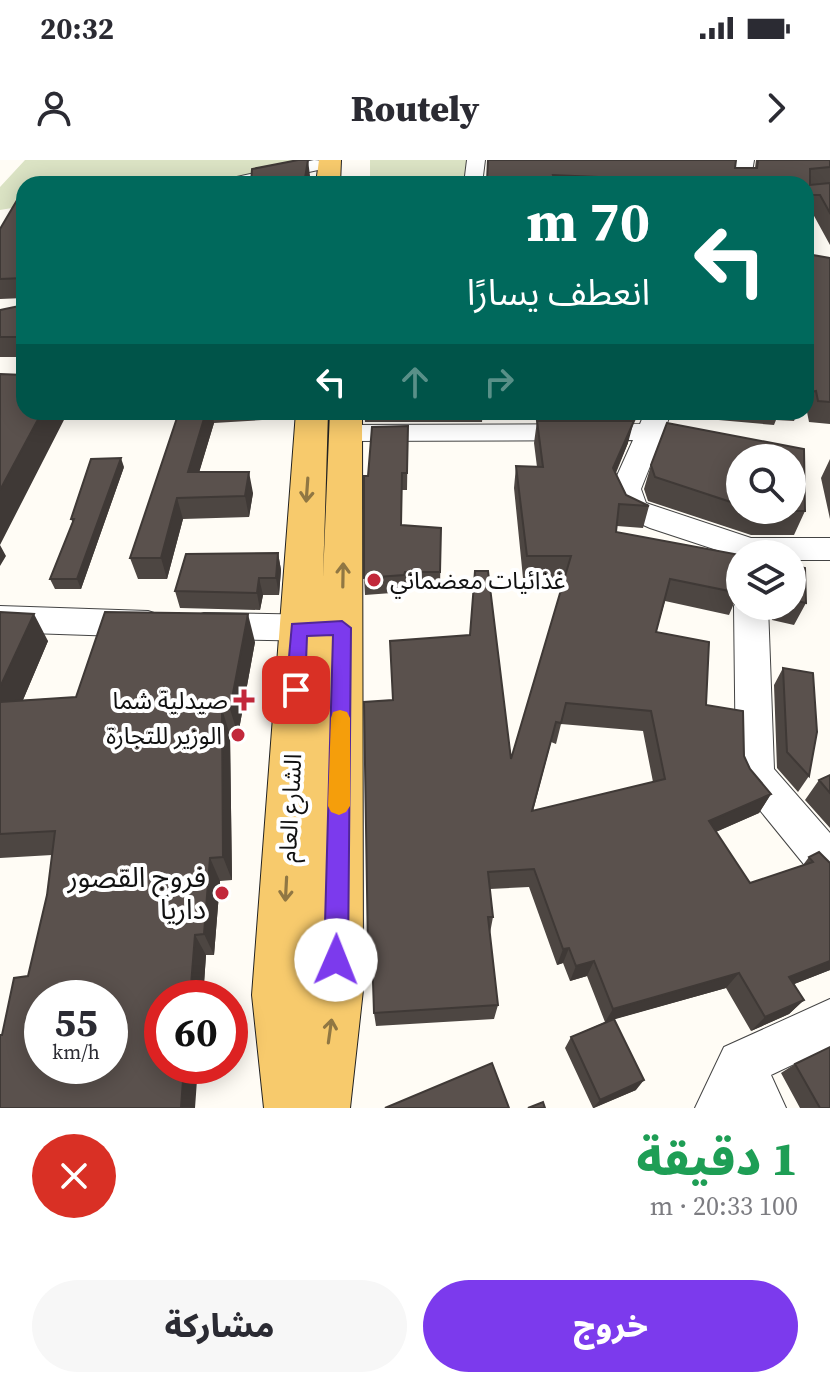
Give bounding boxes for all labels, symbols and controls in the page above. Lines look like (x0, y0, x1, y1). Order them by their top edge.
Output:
text: 20:32 (40, 8, 114, 49)
text: Routely (351, 84, 479, 133)
icon: person (32, 86, 76, 130)
icon: forward (754, 86, 798, 130)
text: 70 m (527, 183, 650, 260)
icon: left (678, 208, 782, 312)
text: انعطف يسارًا (467, 268, 650, 317)
icon: left (309, 360, 353, 404)
icon: ahead (393, 360, 437, 404)
icon: right (477, 360, 521, 404)
map controls (726, 444, 806, 620)
button: search (726, 444, 806, 524)
one-way arrow (299, 476, 314, 503)
button: layers (726, 540, 806, 620)
one-way arrow (336, 562, 351, 589)
place label: غذائيات معضماني (390, 564, 565, 599)
marker: غذائيات معضماني (365, 571, 383, 589)
pin (262, 656, 330, 724)
icon: arrive (274, 668, 318, 712)
place label: صيدلية شما (112, 684, 228, 717)
marker: صيدلية شما (235, 691, 253, 709)
place label: الوزير للتجارة (106, 719, 222, 752)
marker: الوزير للتجارة (229, 726, 247, 744)
street label: الشارع العام (271, 753, 311, 863)
place label: فروج القصور داريا (67, 858, 206, 928)
one-way arrow (278, 875, 293, 902)
marker: فروج القصور داريا (213, 884, 231, 902)
position arrow (294, 918, 378, 1002)
speed limit sign: 60 (144, 980, 248, 1084)
text: 55 (54, 995, 98, 1049)
one-way arrow (323, 1019, 338, 1044)
text: km/h (52, 1038, 100, 1066)
text: 1 دقيقة (636, 1125, 798, 1191)
button: close (32, 1134, 116, 1218)
text: 100 m · 20:33 (650, 1188, 798, 1224)
button: مشاركة (32, 1280, 407, 1372)
button: خروج (423, 1280, 798, 1372)

